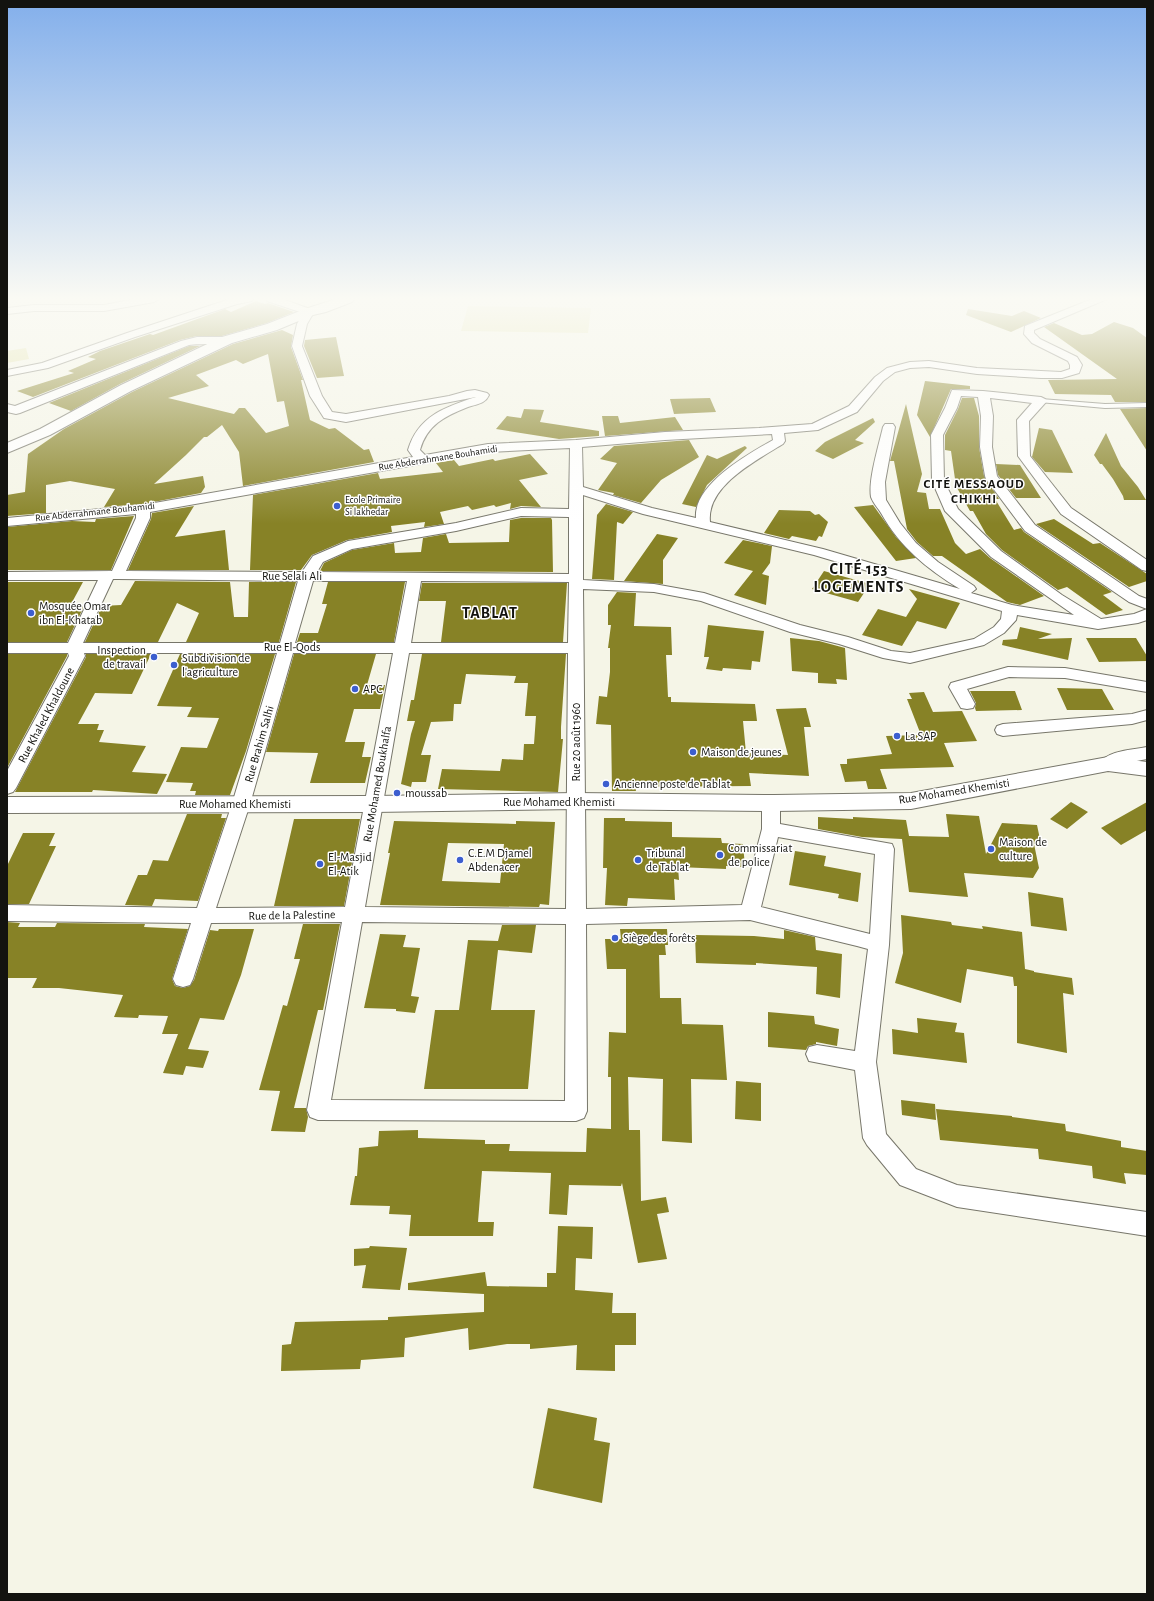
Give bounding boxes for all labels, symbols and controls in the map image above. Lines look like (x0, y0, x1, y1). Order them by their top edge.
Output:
street label: Rue Abderrahmane Bouhamidi (378, 444, 498, 472)
district label: CITÉ MESSAOUD CHIKHI (923, 476, 1025, 506)
place label: Ecole Primaire Si lakhedar (345, 495, 401, 517)
street label: Rue Abderrahmane Bouhamidi (35, 501, 155, 523)
marker: Ecole Primaire Si lakhedar (332, 501, 342, 511)
district label: CITÉ 153 LOGEMENTS (813, 558, 905, 595)
street label: Rue Selali Ali (262, 570, 322, 582)
place label: Mosquée Omar ibn El-Khatab (39, 600, 110, 626)
district label: TABLAT (462, 605, 518, 621)
marker: Mosquée Omar ibn El-Khatab (26, 608, 36, 618)
street label: Rue El-Qods (264, 641, 320, 654)
place label: Inspection de travail (97, 644, 146, 670)
marker: Inspection de travail (149, 652, 159, 662)
place label: Subdivision de l'agriculture (182, 652, 250, 678)
marker: Subdivision de l'agriculture (169, 660, 179, 670)
street label: Rue Khaled Khaldoune (16, 665, 76, 765)
place label: APC (363, 683, 382, 695)
marker: APC (350, 684, 360, 694)
street label: Rue 20 août 1960 (570, 703, 582, 781)
street label: Rue Brahim Salhi (242, 704, 276, 784)
street label: Rue Mohamed Boukhalfa (361, 725, 393, 843)
place label: La SAP (905, 730, 936, 742)
marker: La SAP (892, 731, 902, 741)
place label: Maison de jeunes (701, 746, 782, 759)
marker: Maison de jeunes (688, 747, 698, 757)
street label: Rue Mohamed Khemisti (898, 776, 1010, 806)
place label: Ancienne poste de Tablat (614, 778, 730, 790)
marker: Ancienne poste de Tablat (601, 779, 611, 789)
place label: moussab (405, 787, 447, 799)
marker: moussab (392, 788, 402, 798)
street label: Rue Mohamed Khemisti (503, 796, 615, 808)
street label: Rue Mohamed Khemisti (179, 798, 291, 810)
place label: Maison de culture (999, 836, 1047, 862)
place label: Commissariat de police (728, 842, 792, 868)
marker: Maison de culture (986, 844, 996, 854)
place label: C.E.M Djamel Abdenacer (468, 847, 532, 873)
place label: Tribunal de Tablat (646, 847, 689, 873)
marker: Commissariat de police (715, 850, 725, 860)
place label: El-Masjid El-Atik (328, 851, 372, 877)
marker: C.E.M Djamel Abdenacer (455, 855, 465, 865)
marker: Tribunal de Tablat (633, 855, 643, 865)
marker: El-Masjid El-Atik (315, 859, 325, 869)
street label: Rue de la Palestine (248, 908, 336, 922)
place label: Siège des forêts (623, 932, 695, 944)
marker: Siège des forêts (610, 933, 620, 943)

